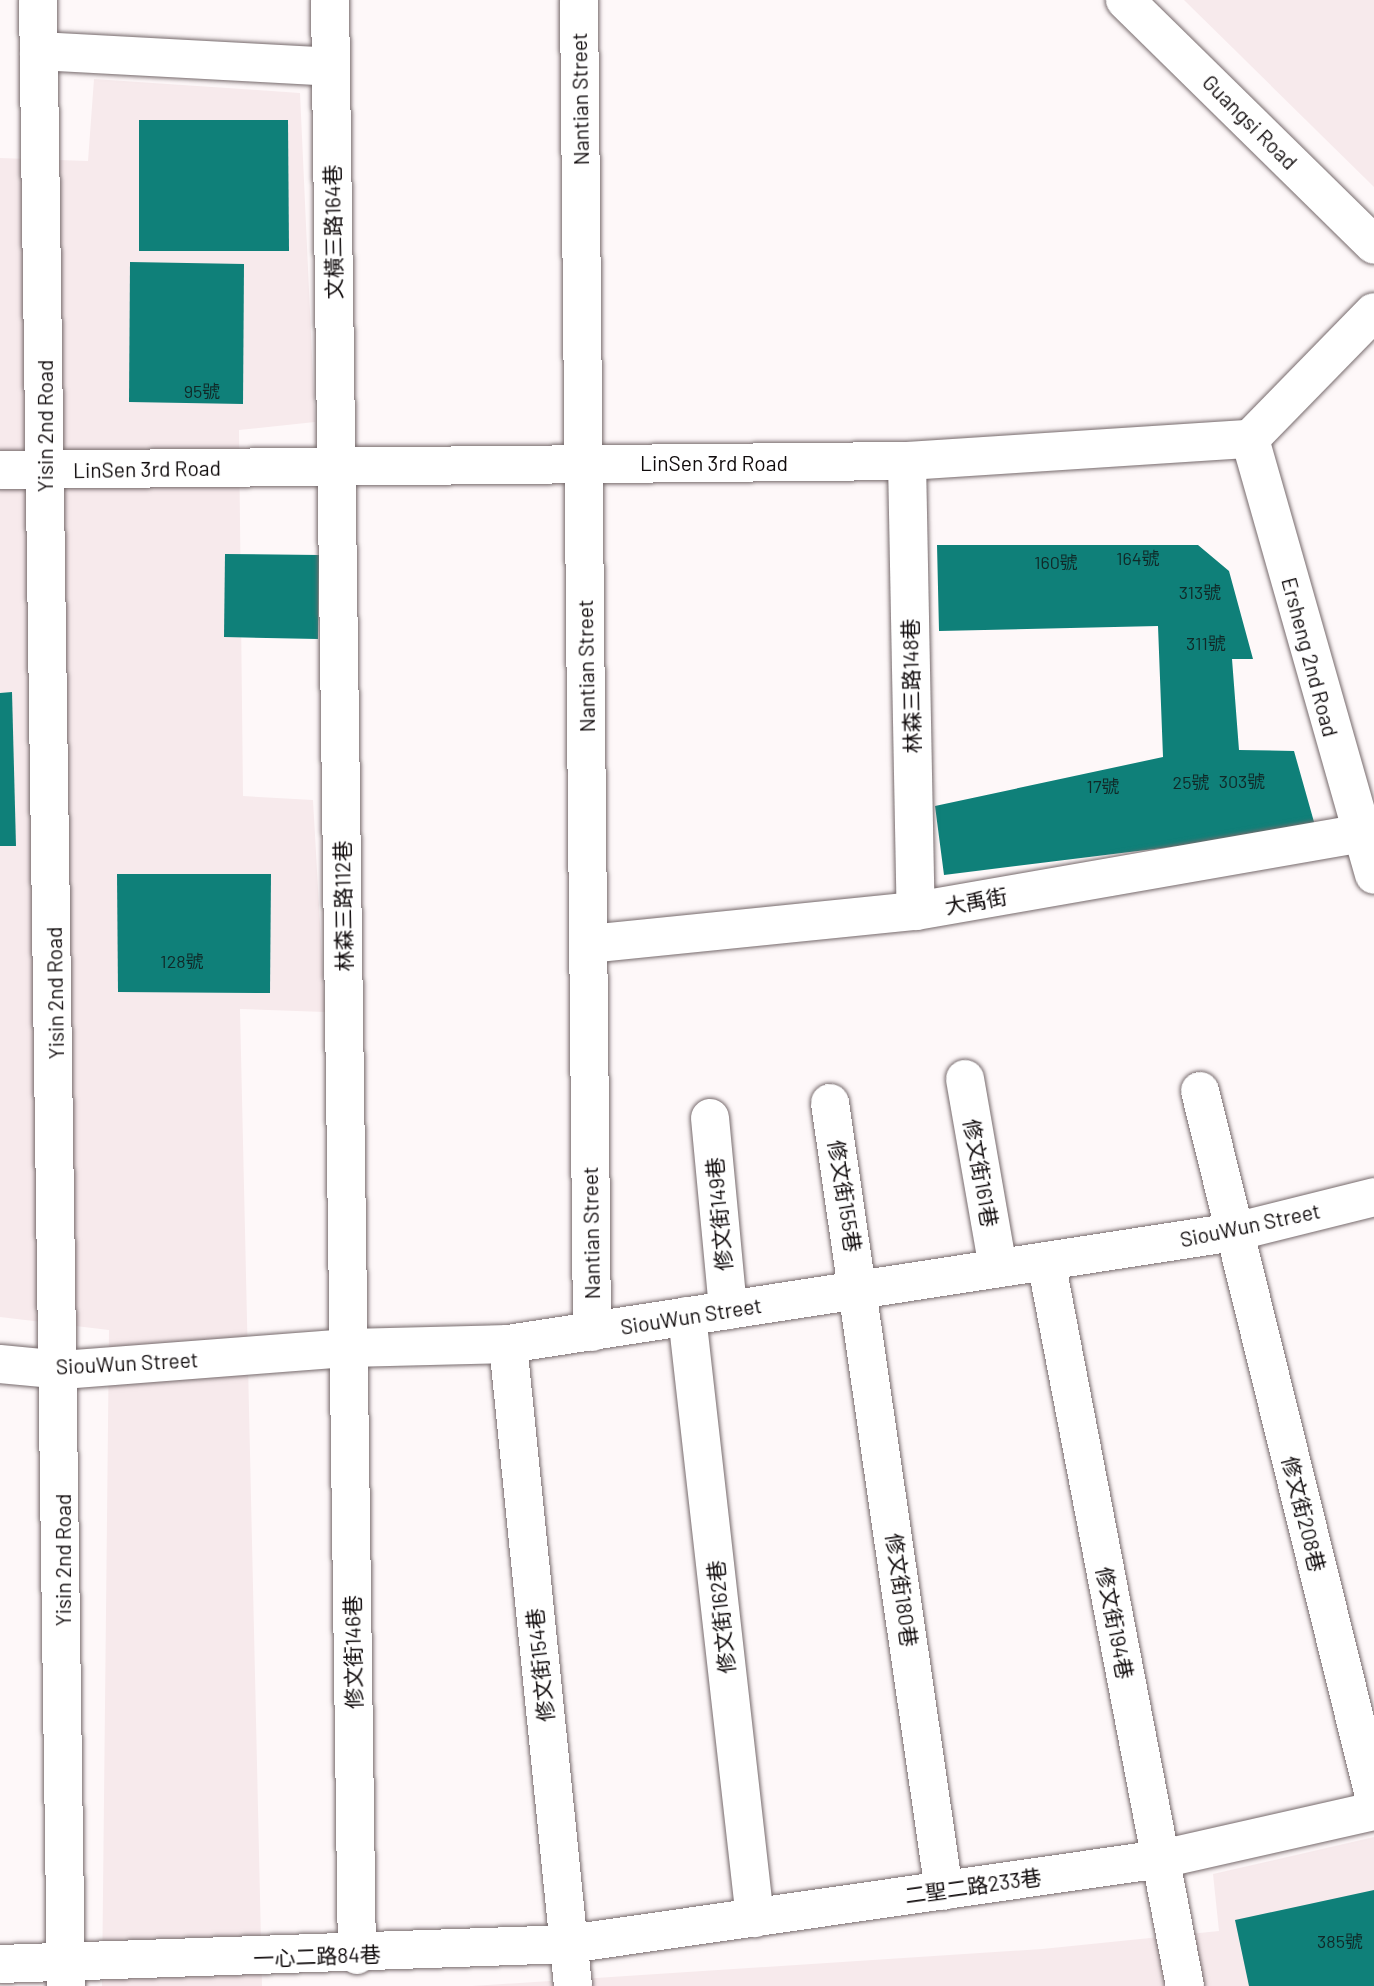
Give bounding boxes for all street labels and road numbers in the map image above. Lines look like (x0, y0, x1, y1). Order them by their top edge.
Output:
street label: Nantian Street (566, 32, 594, 166)
street label: Guangsi Road (1197, 69, 1303, 175)
street label: 文橫三路164巷 (319, 164, 347, 300)
street label: Yisin 2nd Road (32, 360, 58, 492)
street label: LinSen 3rd Road (640, 450, 788, 476)
street label: LinSen 3rd Road (73, 455, 221, 483)
street label: Ersheng 2nd Road (1277, 575, 1343, 739)
street label: Nantian Street (572, 599, 600, 733)
street label: 林森三路148巷 (897, 618, 925, 754)
street label: 林森三路112巷 (329, 840, 357, 972)
street label: 大禹街 (943, 883, 1009, 919)
street label: Yisin 2nd Road (41, 926, 69, 1060)
street label: 修文街161巷 (959, 1117, 1003, 1229)
street label: 修文街155巷 (824, 1138, 866, 1254)
street label: 修文街149巷 (701, 1156, 737, 1272)
street label: Nantian Street (577, 1166, 605, 1300)
street label: SiouWun Street (1178, 1198, 1322, 1252)
street label: SiouWun Street (619, 1292, 763, 1340)
street label: SiouWun Street (55, 1347, 199, 1379)
street label: 修文街208巷 (1277, 1454, 1331, 1574)
street label: Yisin 2nd Road (50, 1494, 76, 1626)
street label: 修文街180巷 (882, 1532, 922, 1648)
street label: 修文街162巷 (703, 1559, 739, 1675)
street label: 修文街194巷 (1092, 1565, 1138, 1681)
street label: 修文街146巷 (339, 1595, 367, 1709)
street label: 修文街154巷 (522, 1607, 558, 1723)
street label: 二聖二路233巷 (903, 1864, 1043, 1908)
street label: 一心二路84巷 (253, 1941, 381, 1971)

